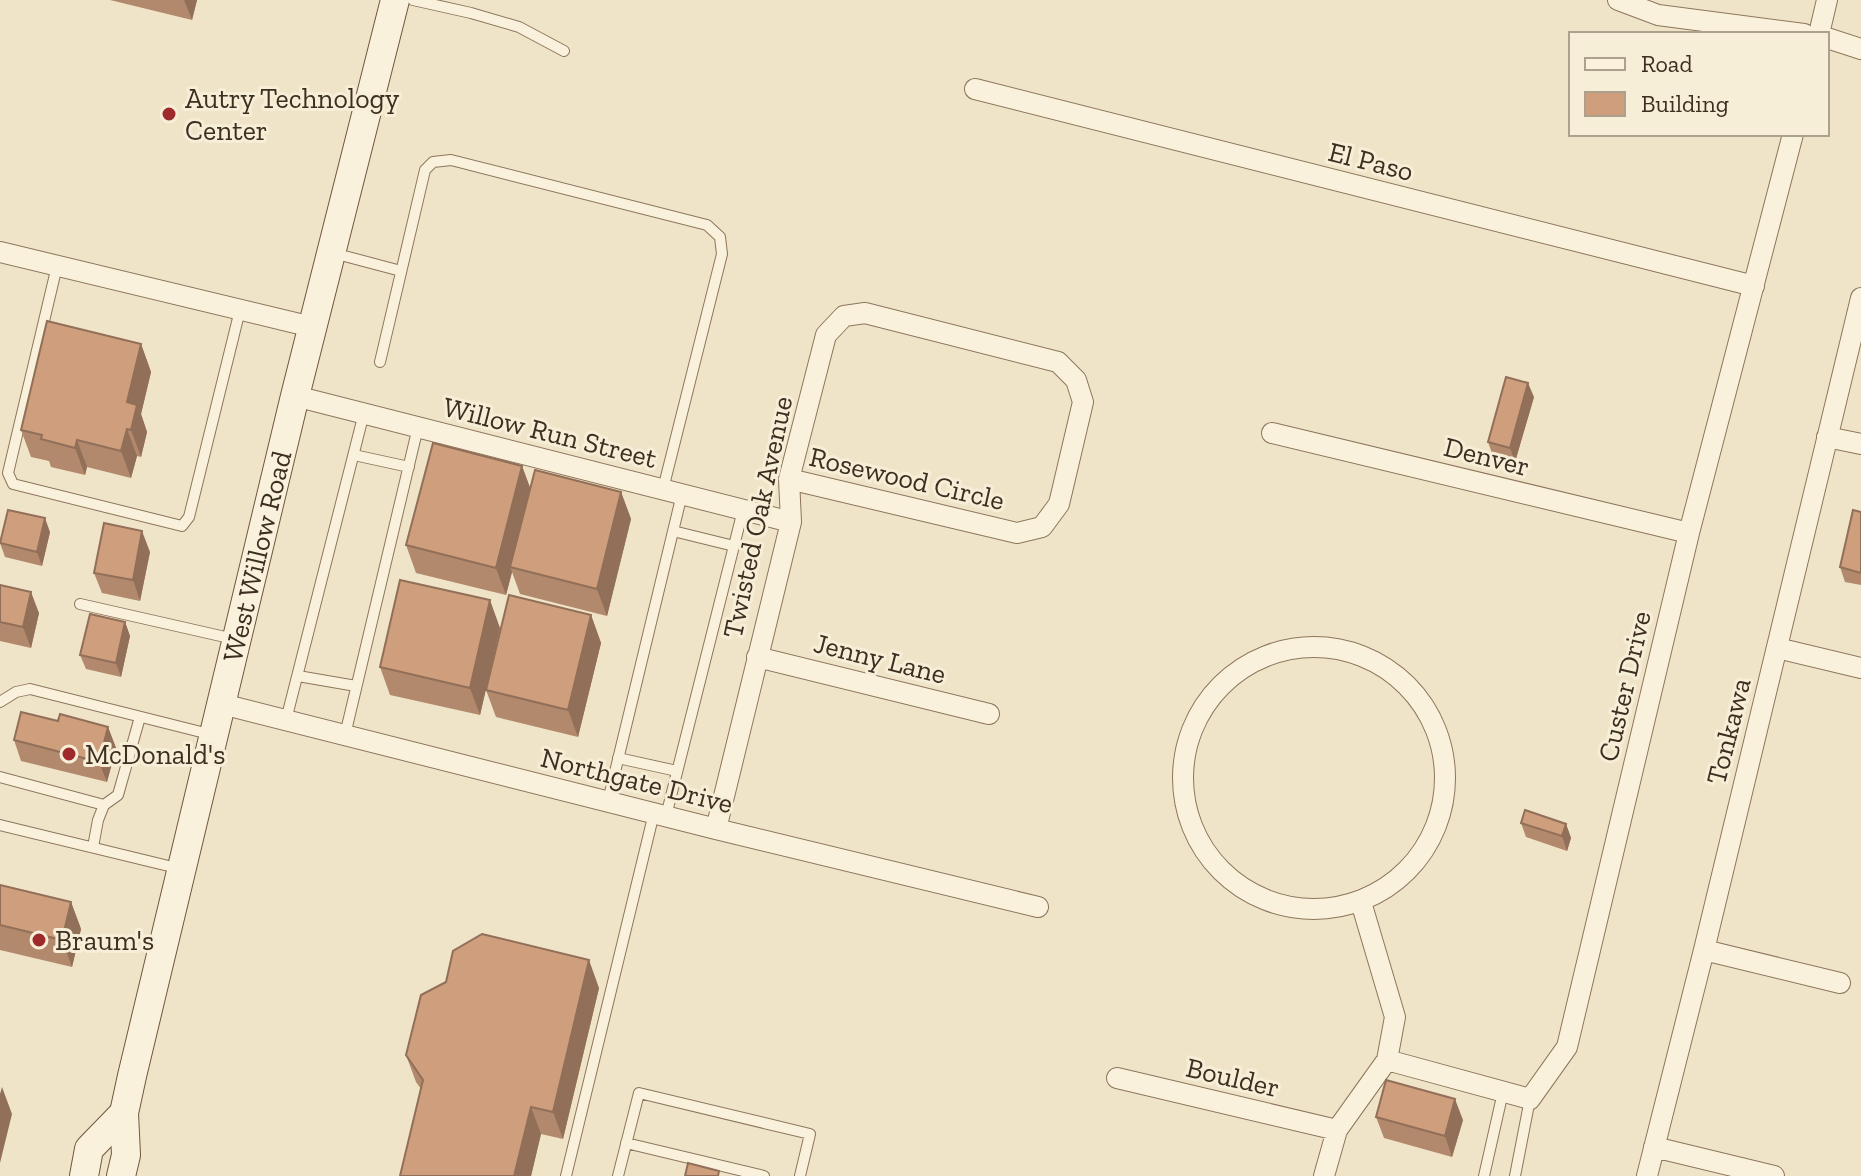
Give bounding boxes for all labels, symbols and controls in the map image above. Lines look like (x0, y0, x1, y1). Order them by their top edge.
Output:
legend (1569, 32, 1829, 136)
text: Road (1641, 49, 1693, 78)
place label: Autry Technology Center (185, 82, 400, 147)
text: Building (1641, 89, 1729, 118)
marker: Autry Technology Center (160, 105, 178, 123)
street label: El Paso (1325, 135, 1417, 188)
street label: Willow Run Street (440, 390, 661, 475)
street label: Twisted Oak Avenue (716, 393, 799, 641)
street label: Denver (1441, 430, 1533, 483)
street label: Rosewood Circle (806, 440, 1008, 517)
street label: West Willow Road (216, 447, 298, 665)
street label: Custer Drive (1591, 608, 1658, 764)
street label: Jenny Lane (811, 626, 949, 691)
street label: Tonkawa (1699, 674, 1758, 788)
place label: McDonald's (85, 738, 225, 771)
street label: Northgate Drive (537, 741, 736, 820)
marker: McDonald's (60, 745, 78, 763)
place label: Braum's (55, 924, 154, 957)
marker: Braum's (30, 931, 48, 949)
street label: Boulder (1183, 1051, 1283, 1104)

